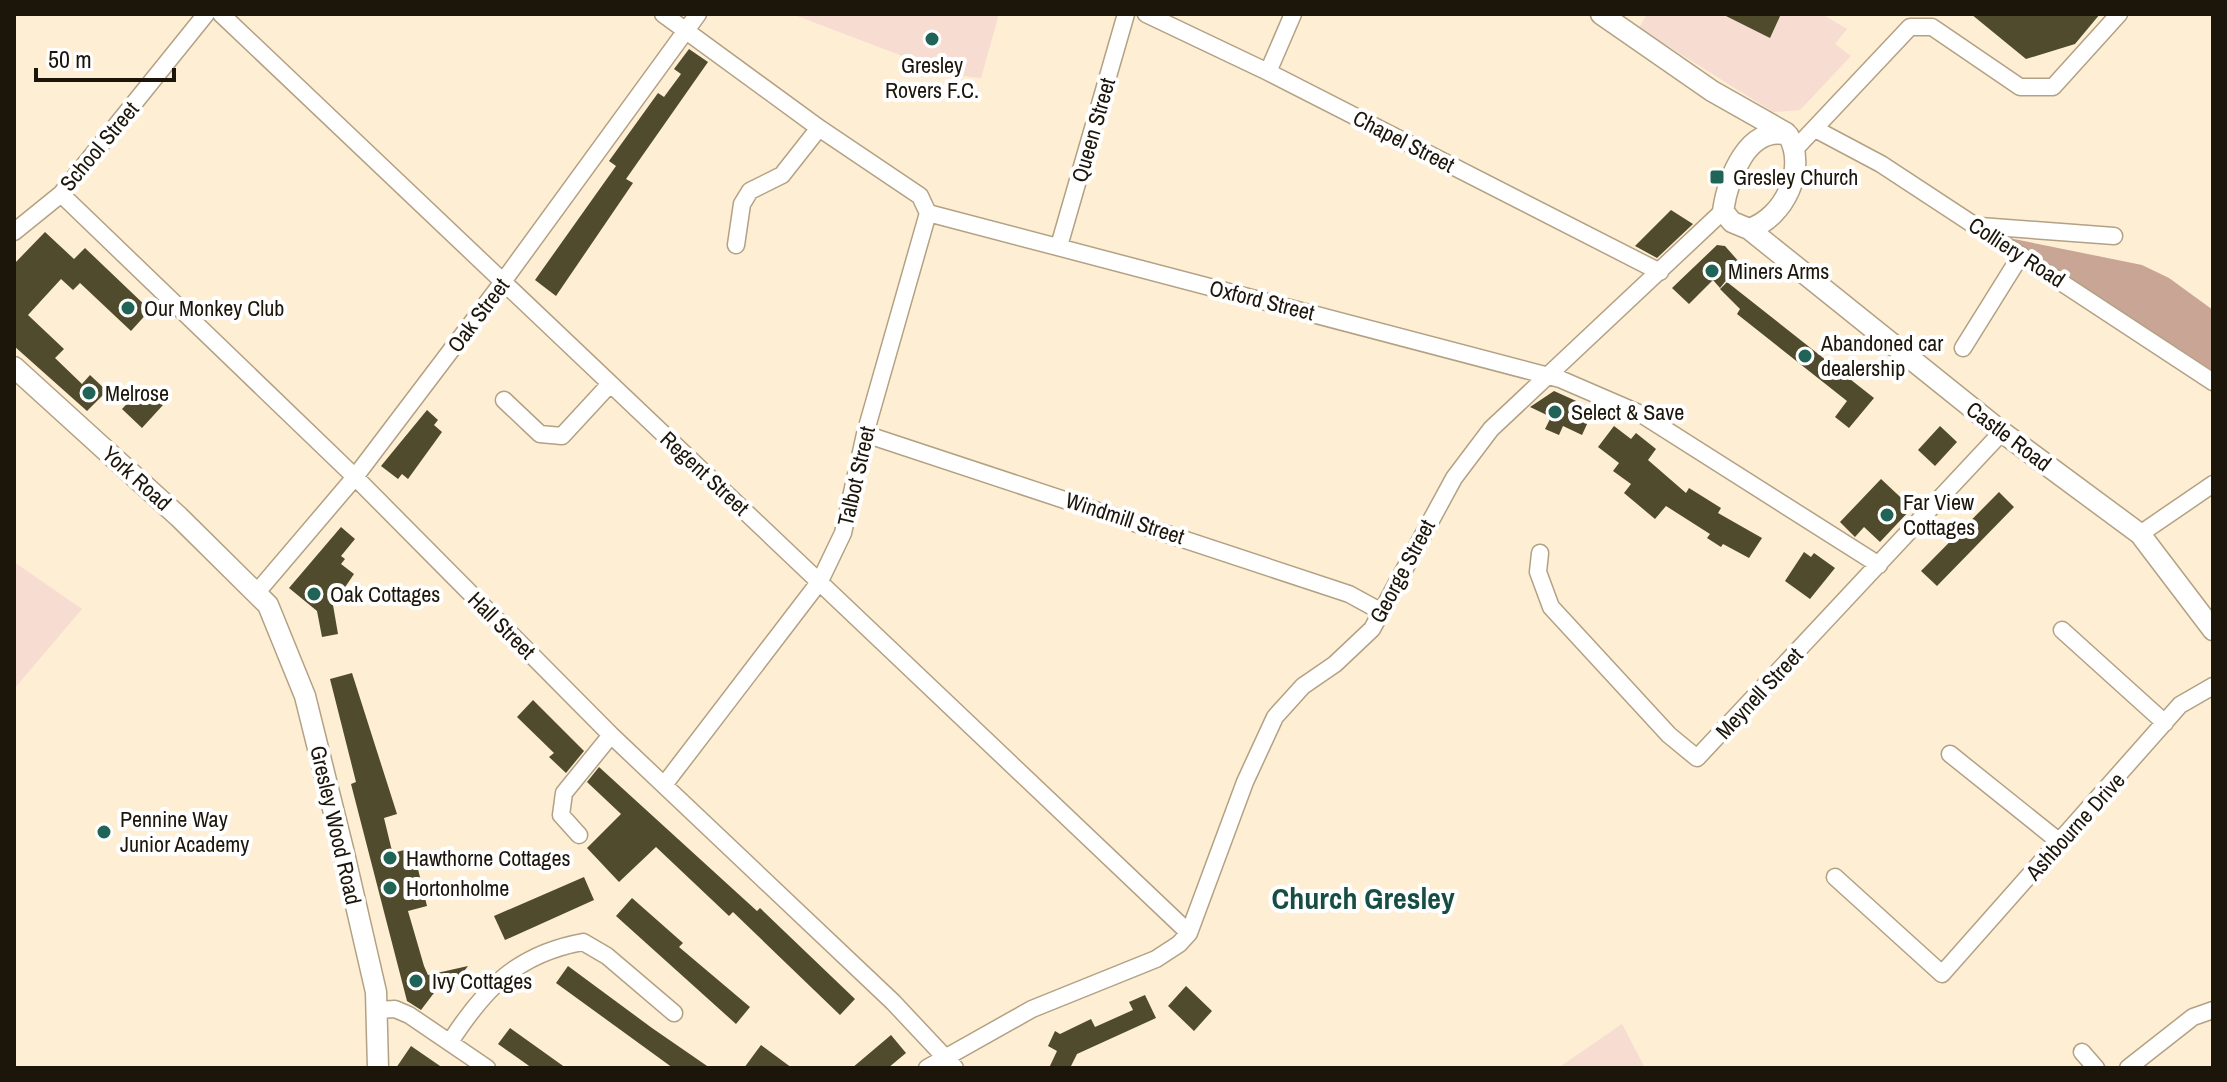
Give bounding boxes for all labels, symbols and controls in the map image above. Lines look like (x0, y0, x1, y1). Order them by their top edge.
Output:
marker: Gresley Rovers F.C. (923, 30, 941, 48)
scale bar (36, 32, 174, 82)
text: 50 m (48, 43, 92, 75)
place label: Gresley Rovers F.C. (885, 50, 979, 105)
street label: Queen Street (1064, 74, 1122, 186)
street label: School Street (53, 95, 145, 197)
street label: Chapel Street (1348, 103, 1460, 179)
place label: Gresley Church (1733, 162, 1858, 192)
marker: Gresley Church (1708, 168, 1726, 186)
street label: Colliery Road (1963, 210, 2071, 294)
place label: Miners Arms (1728, 256, 1829, 286)
marker: Miners Arms (1703, 262, 1721, 280)
street label: Oak Street (440, 272, 516, 358)
street label: Oxford Street (1206, 272, 1318, 328)
place label: Our Monkey Club (144, 293, 284, 323)
marker: Our Monkey Club (119, 299, 137, 317)
place label: Abandoned car dealership (1820, 328, 1943, 383)
marker: Abandoned car dealership (1796, 347, 1814, 365)
place label: Melrose (105, 378, 169, 408)
marker: Melrose (80, 384, 98, 402)
street label: Castle Road (1960, 394, 2058, 478)
place label: Select & Save (1571, 397, 1684, 427)
marker: Select & Save (1546, 403, 1564, 421)
street label: Talbot Street (830, 423, 882, 529)
street label: Regent Street (654, 424, 756, 522)
street label: York Road (96, 439, 178, 517)
street label: Windmill Street (1062, 485, 1188, 551)
place label: Far View Cottages (1903, 487, 1975, 542)
marker: Far View Cottages (1878, 506, 1896, 524)
street label: George Street (1362, 514, 1442, 628)
place label: Oak Cottages (330, 579, 440, 609)
marker: Oak Cottages (305, 585, 323, 603)
street label: Hall Street (462, 585, 542, 665)
street label: Meynell Street (1709, 641, 1809, 745)
street label: Gresley Wood Road (303, 743, 369, 907)
street label: Ashbourne Drive (2018, 766, 2131, 887)
place label: Pennine Way Junior Academy (120, 804, 249, 859)
marker: Pennine Way Junior Academy (95, 823, 113, 841)
place label: Hawthorne Cottages (406, 843, 570, 873)
marker: Hawthorne Cottages (381, 849, 399, 867)
place label: Hortonholme (406, 873, 509, 903)
district label: Church Gresley (1271, 878, 1455, 918)
marker: Hortonholme (381, 879, 399, 897)
place label: Ivy Cottages (432, 966, 532, 996)
marker: Ivy Cottages (407, 972, 425, 990)

